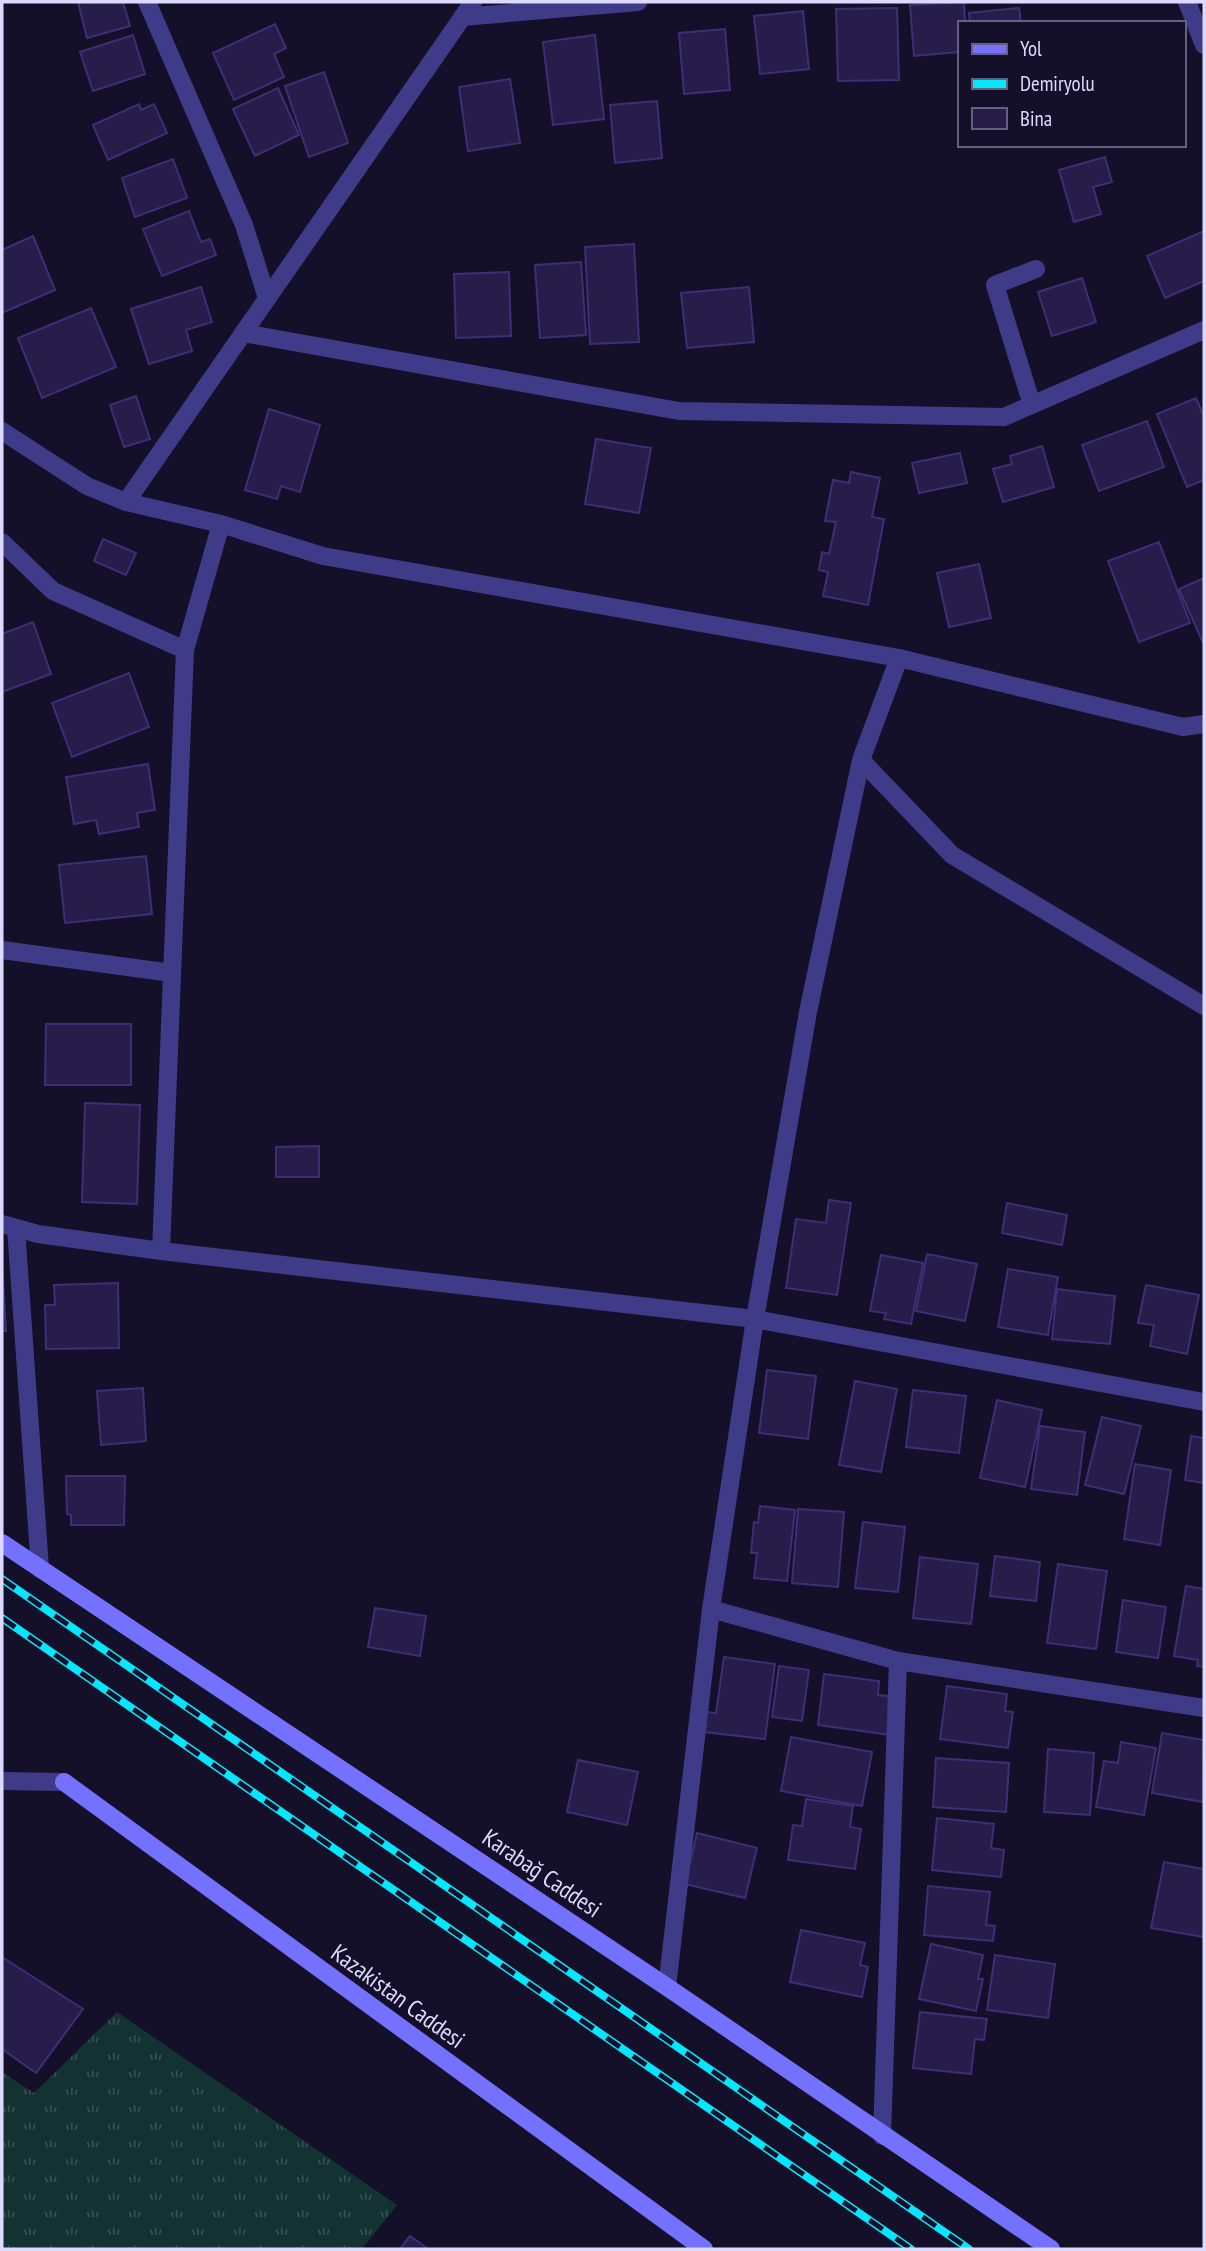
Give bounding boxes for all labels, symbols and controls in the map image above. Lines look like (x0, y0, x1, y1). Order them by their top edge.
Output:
legend (958, 21, 1185, 147)
text: Yol (1020, 35, 1042, 62)
text: Demiryolu (1020, 70, 1095, 97)
text: Bina (1020, 105, 1052, 132)
street label: Karabağ Caddesi (477, 1822, 607, 1924)
street label: Kazakistan Caddesi (325, 1937, 471, 2055)

